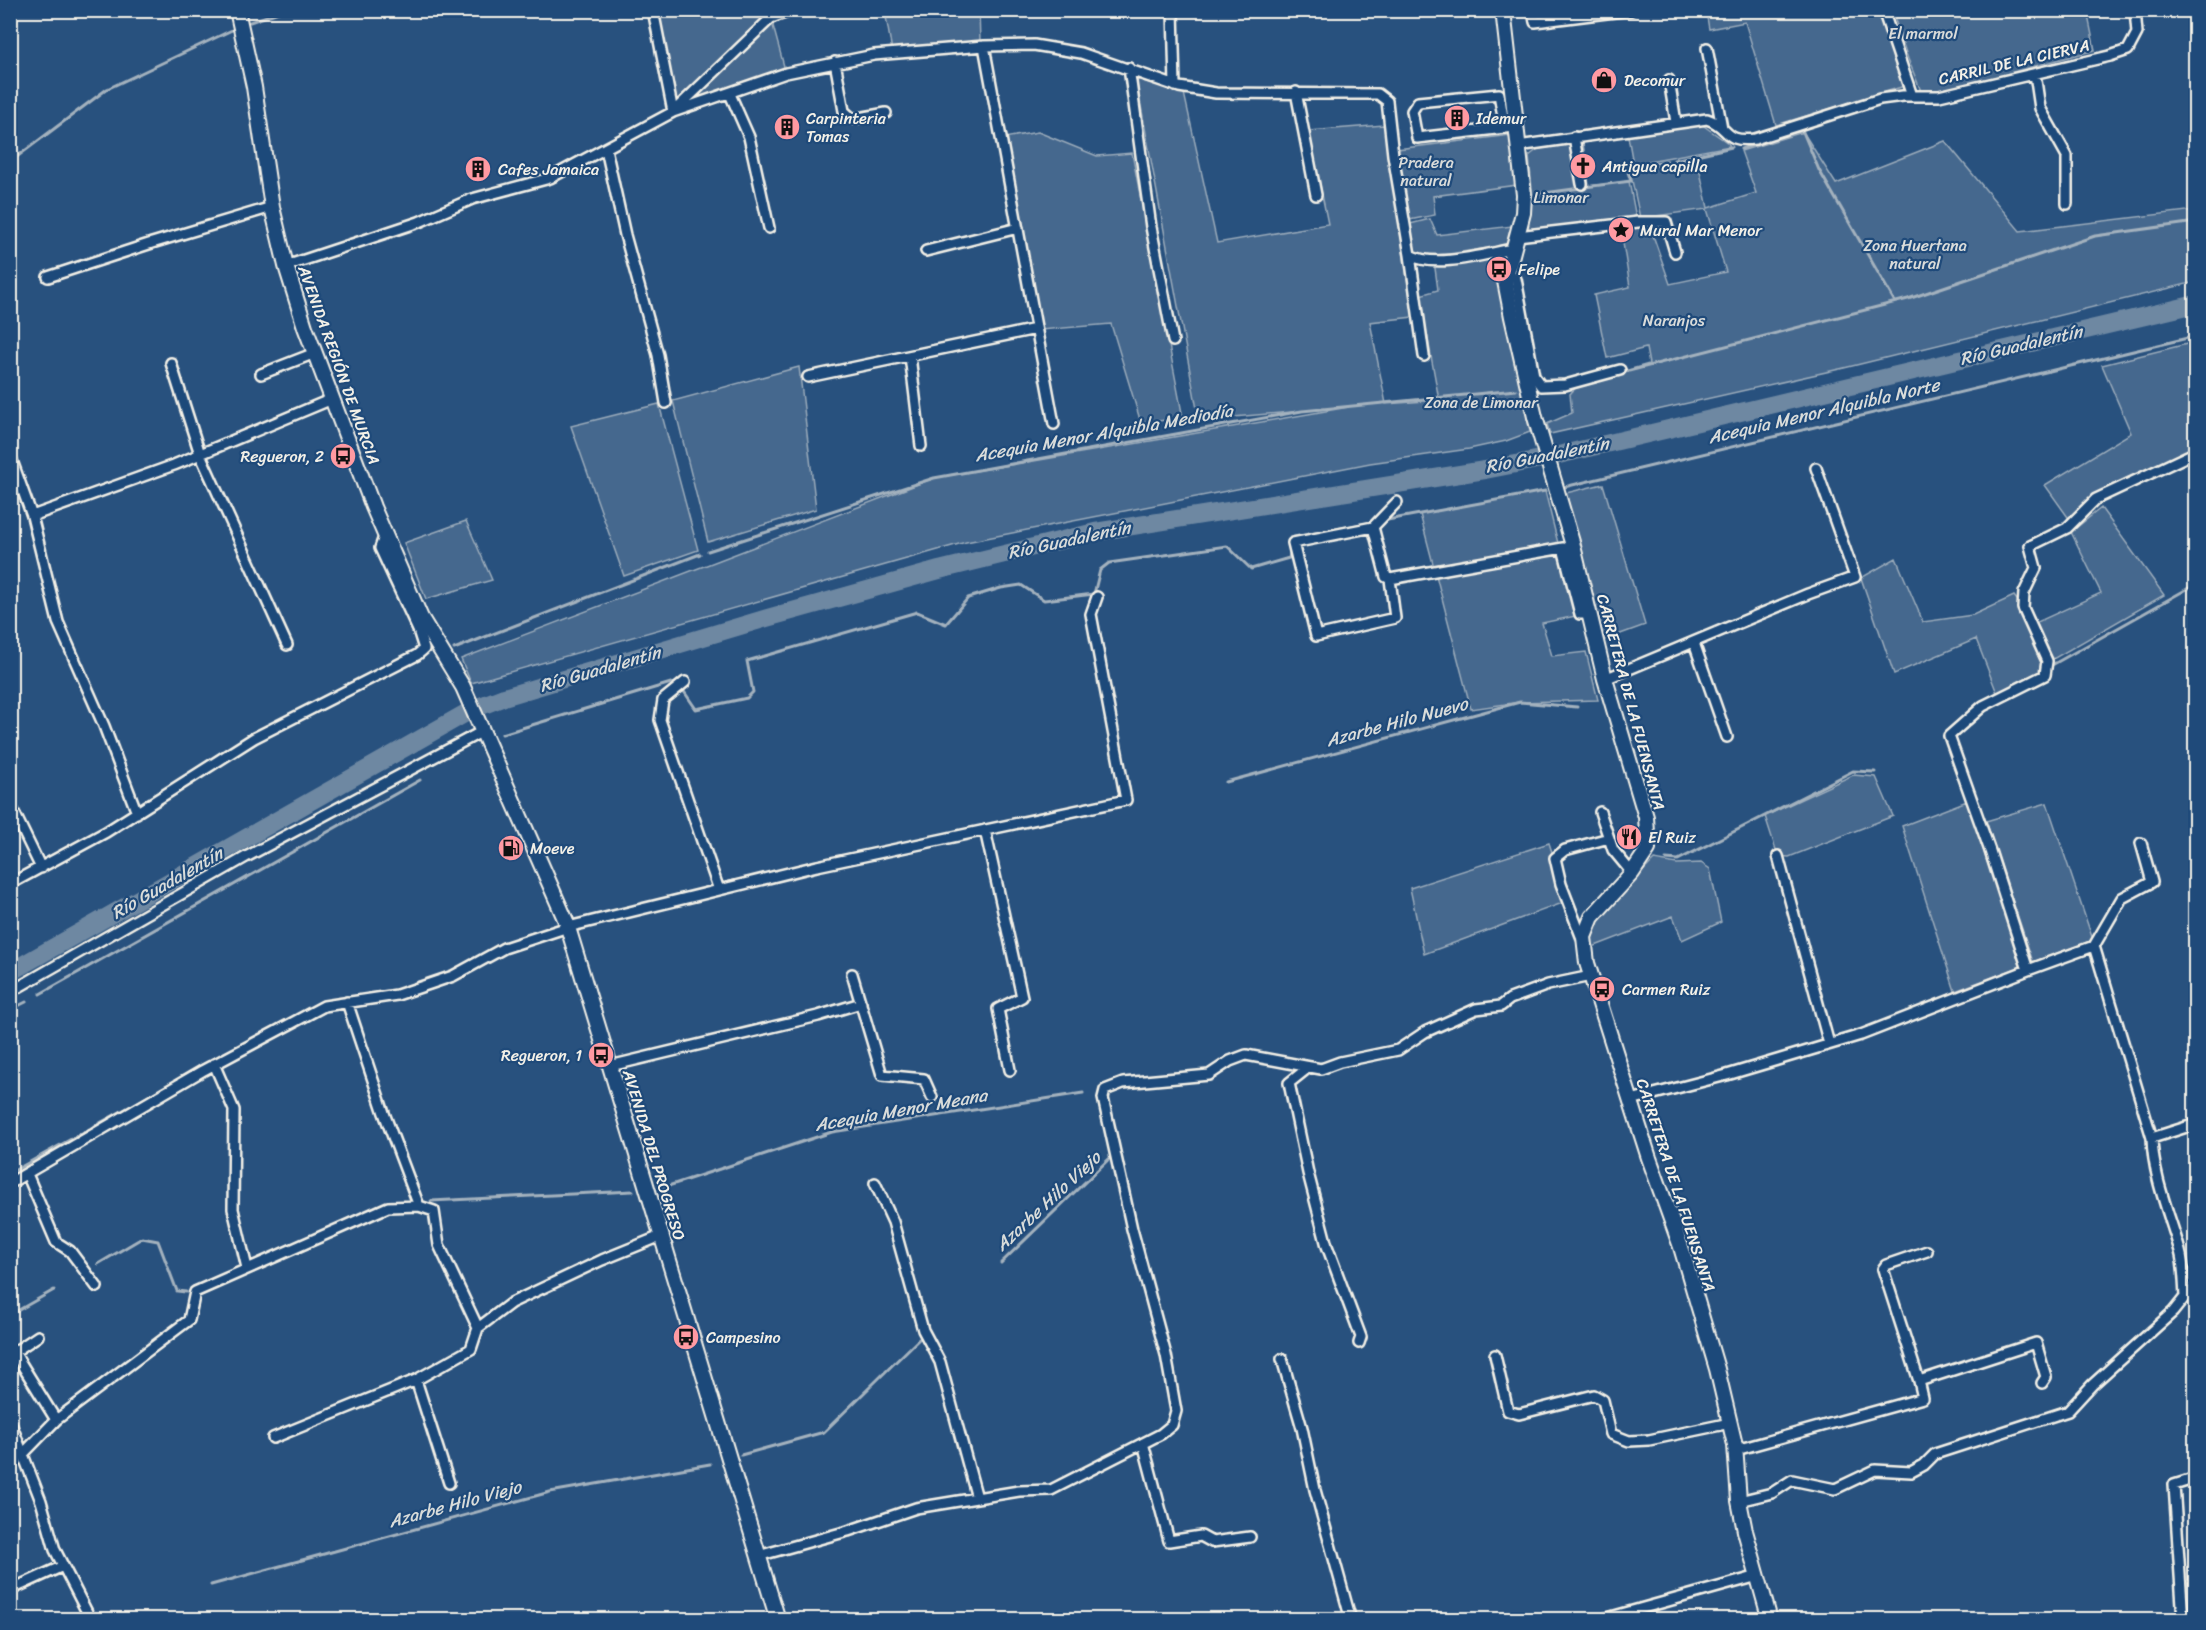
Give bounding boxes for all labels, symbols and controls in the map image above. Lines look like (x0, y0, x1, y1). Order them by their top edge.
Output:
park label: El marmol (1888, 19, 1958, 48)
street label: CARRIL DE LA CIERVA (1936, 31, 2092, 93)
shop icon: Decomur (1589, 65, 1619, 95)
place label: Decomur (1624, 66, 1687, 95)
building icon: Idemur (1442, 103, 1472, 133)
place label: Carpinteria Tomas (806, 104, 887, 151)
place label: Idemur (1475, 104, 1528, 133)
building icon: Carpinteria Tomas (772, 112, 802, 142)
park label: Pradera natural (1398, 148, 1454, 195)
church icon: Antigua capilla (1568, 151, 1598, 181)
place label: Antigua capilla (1601, 152, 1707, 181)
building icon: Cafes Jamaica (463, 154, 493, 184)
place label: Cafes Jamaica (498, 155, 599, 184)
park label: Limonar (1533, 183, 1590, 212)
place icon: Mural Mar Menor (1606, 215, 1636, 245)
place label: Mural Mar Menor (1640, 216, 1763, 245)
park label: Zona Huertana natural (1863, 231, 1967, 278)
bus stop icon: Felipe (1484, 254, 1514, 284)
place label: Felipe (1518, 255, 1560, 284)
street label: AVENIDA REGIÓN DE MURCIA (289, 260, 389, 469)
park label: Naranjos (1643, 306, 1706, 335)
water label: Río Guadalentín (1957, 315, 2088, 375)
water label: Acequia Menor Alquibla Norte (1704, 368, 1945, 453)
park label: Zona de Limonar (1424, 388, 1539, 417)
water label: Acequia Menor Alquibla Mediodía (972, 394, 1237, 472)
water label: Río Guadalentín (1483, 427, 1614, 483)
bus stop icon: Regueron, 2 (328, 441, 358, 471)
place label: Regueron, 2 (241, 442, 324, 471)
water label: Río Guadalentín (1005, 511, 1136, 569)
street label: CARRETERA DE LA FUENSANTA (1588, 591, 1674, 813)
water label: Río Guadalentín (536, 636, 667, 702)
water label: Azarbe Hilo Nuevo (1322, 687, 1473, 757)
restaurant icon: El Ruiz (1614, 822, 1644, 852)
place label: El Ruiz (1648, 823, 1696, 852)
fuel station icon: Moeve (496, 833, 526, 863)
place label: Moeve (530, 834, 575, 863)
water label: Río Guadalentín (105, 837, 231, 928)
bus stop icon: Carmen Ruiz (1587, 974, 1617, 1004)
place label: Carmen Ruiz (1622, 975, 1711, 1004)
bus stop icon: Regueron, 1 (586, 1040, 616, 1070)
place label: Regueron, 1 (501, 1041, 582, 1070)
street label: AVENIDA DEL PROGRESO (614, 1065, 694, 1244)
street label: CARRETERA DE LA FUENSANTA (1628, 1074, 1724, 1296)
water label: Acequia Menor Meana (811, 1079, 992, 1141)
water label: Azarbe Hilo Viejo (987, 1142, 1110, 1260)
bus stop icon: Campesino (671, 1322, 701, 1352)
place label: Campesino (706, 1323, 781, 1352)
water label: Azarbe Hilo Viejo (384, 1470, 527, 1537)

